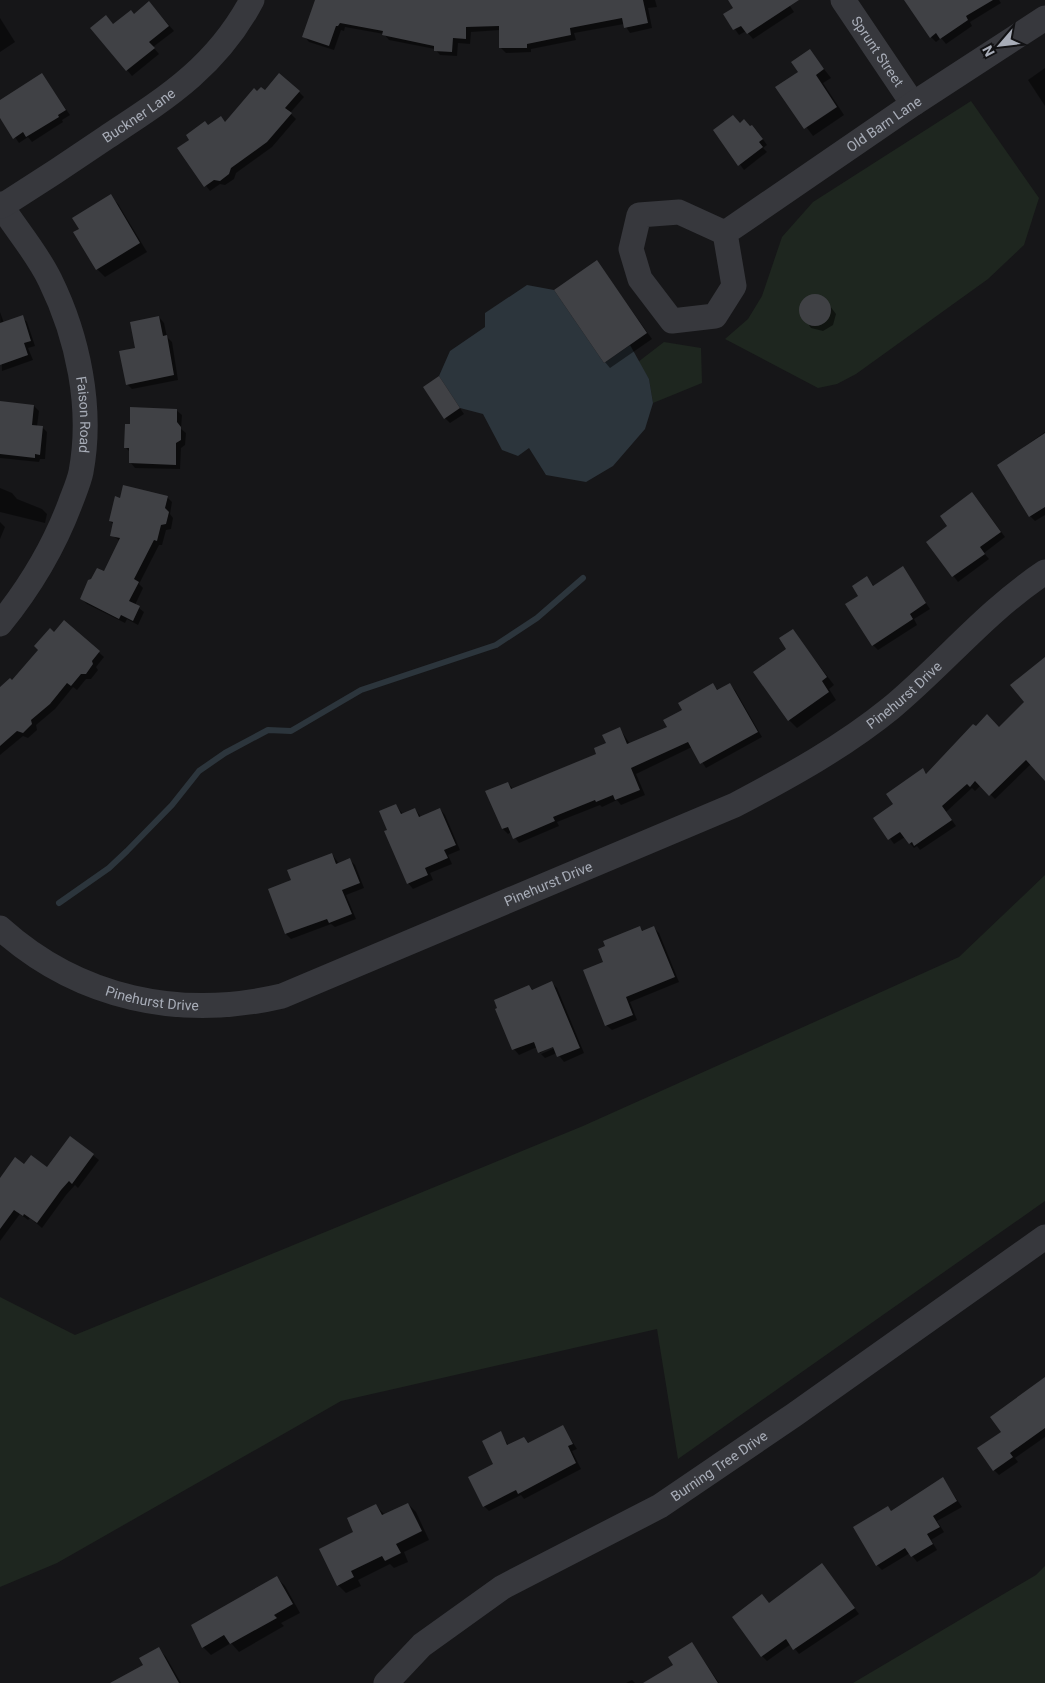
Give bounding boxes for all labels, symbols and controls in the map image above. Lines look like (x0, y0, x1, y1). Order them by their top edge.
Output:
street label: Sprunt Street (848, 13, 907, 90)
north arrow (975, 20, 1025, 70)
text: N (979, 43, 998, 59)
street label: Buckner Lane (99, 85, 178, 146)
street label: Old Barn Lane (843, 93, 924, 155)
street label: Faison Road (73, 375, 93, 454)
street label: Pinehurst Drive (863, 658, 945, 732)
street label: Pinehurst Drive (502, 858, 595, 909)
street label: Pinehurst Drive (104, 983, 199, 1014)
street label: Burning Tree Drive (668, 1427, 770, 1504)

